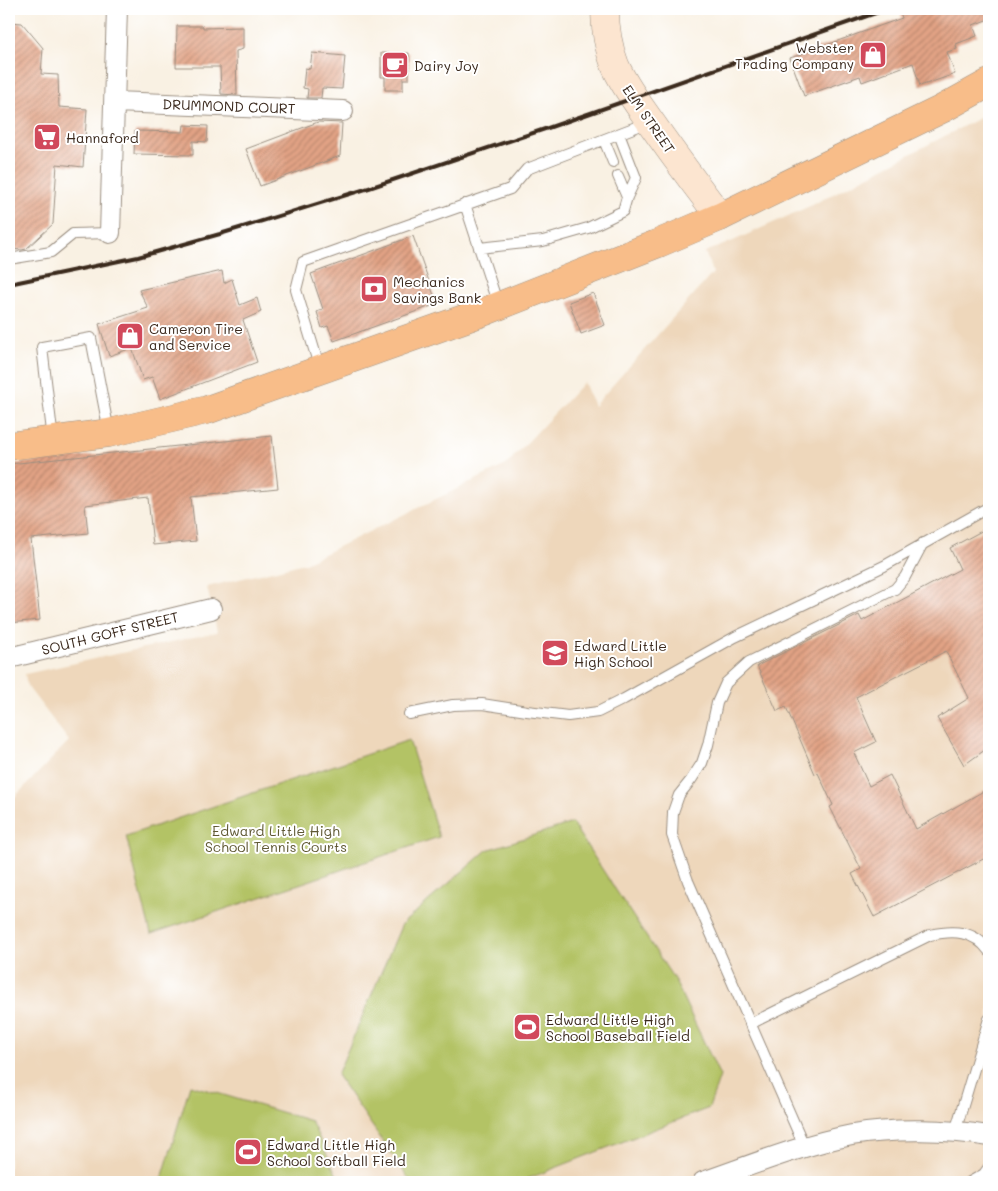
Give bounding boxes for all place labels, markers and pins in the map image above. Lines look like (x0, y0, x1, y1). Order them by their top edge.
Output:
place label: Webster Trading Company (735, 38, 854, 73)
shop icon: Webster Trading Company (858, 40, 888, 70)
cafe icon: Dairy Joy (380, 50, 410, 80)
place label: Dairy Joy (414, 56, 479, 75)
supermarket icon: Hannaford (32, 122, 62, 152)
place label: Hannaford (66, 128, 139, 147)
place label: Mechanics Savings Bank (393, 272, 481, 307)
bank icon: Mechanics Savings Bank (359, 274, 389, 304)
place label: Cameron Tire and Service (149, 319, 243, 354)
shop icon: Cameron Tire and Service (115, 321, 145, 351)
place label: Edward Little High School (574, 636, 667, 671)
school or university icon: Edward Little High School (540, 638, 570, 668)
place label: Edward Little High School Baseball Field (546, 1010, 690, 1045)
sports icon: Edward Little High School Baseball Field (512, 1012, 542, 1042)
place label: Edward Little High School Softball Field (267, 1135, 406, 1170)
sports icon: Edward Little High School Softball Field (233, 1137, 263, 1167)

